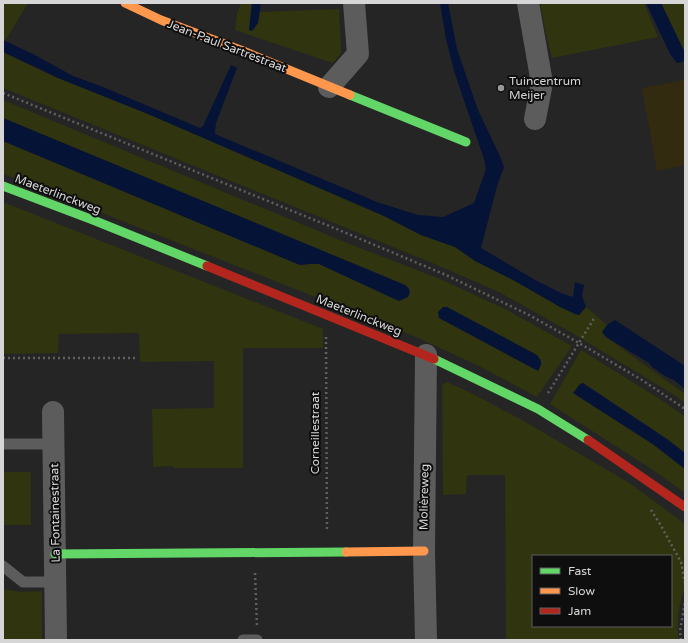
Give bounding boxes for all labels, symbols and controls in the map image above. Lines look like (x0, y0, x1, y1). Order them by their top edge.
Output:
street label: Jean-Paul Sartrestraat (165, 17, 289, 75)
place label: Tuincentrum Meijer (509, 74, 581, 102)
marker: Tuincentrum Meijer (496, 83, 506, 93)
street label: Maeterlinckweg (13, 171, 103, 217)
street label: Maeterlinckweg (314, 291, 404, 339)
street label: Corneillestraat (308, 391, 322, 474)
street label: La Fontainestraat (47, 463, 63, 563)
street label: Molièreweg (416, 464, 432, 530)
legend (532, 555, 672, 627)
text: Fast (568, 564, 592, 578)
text: Slow (568, 584, 595, 598)
text: Jam (568, 604, 591, 618)

